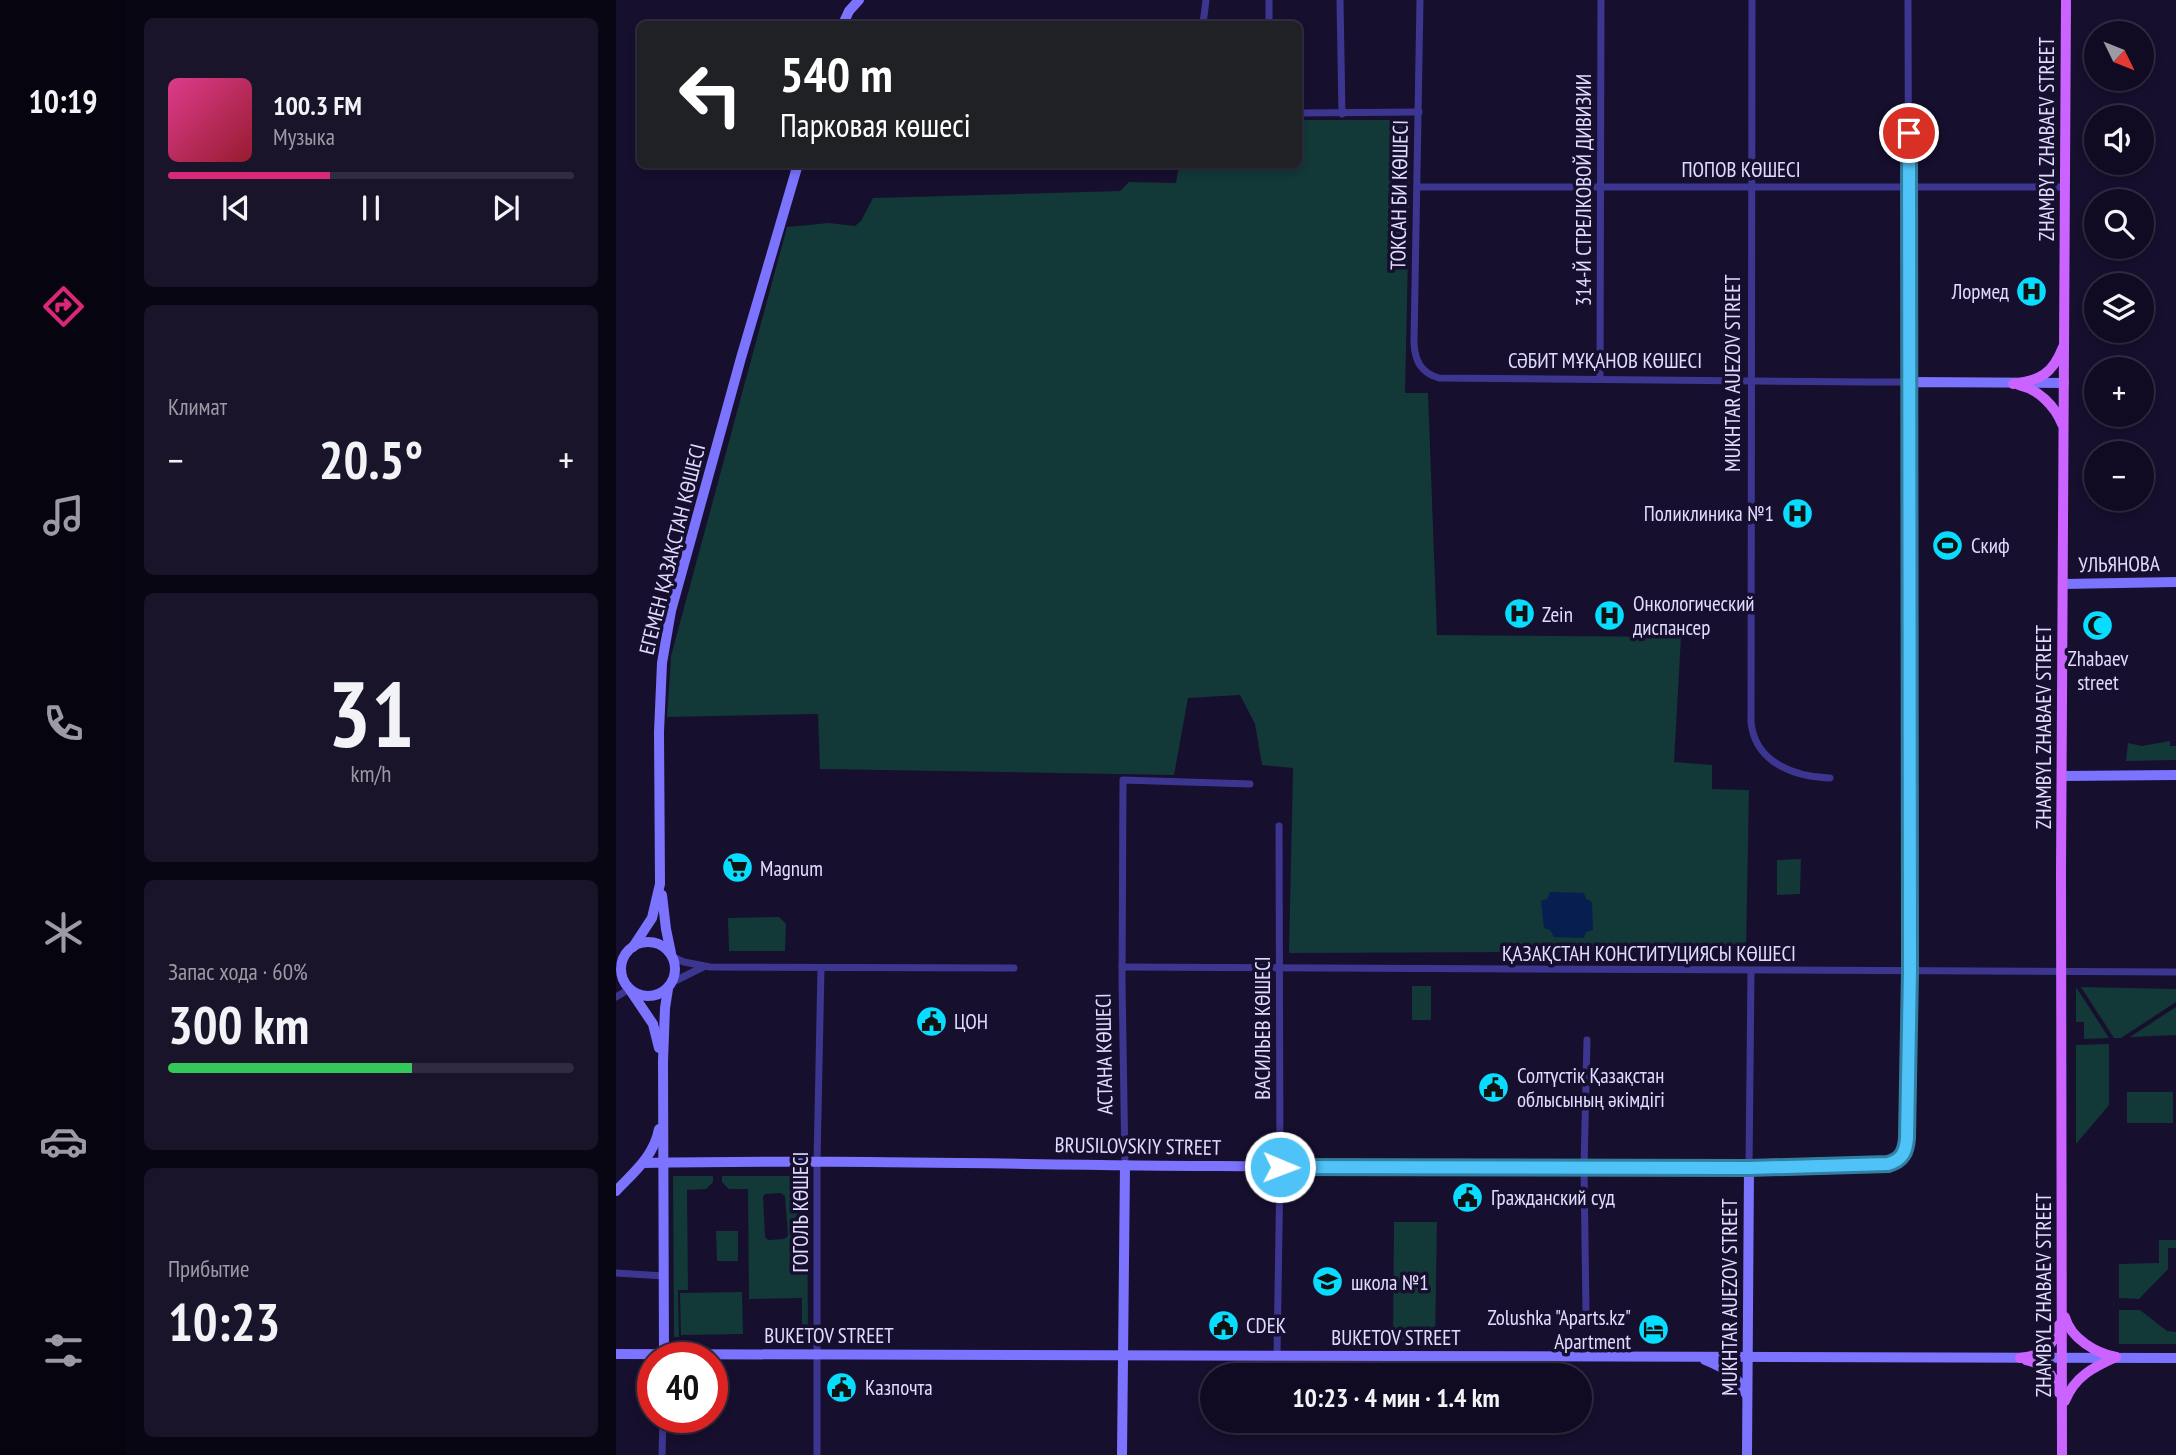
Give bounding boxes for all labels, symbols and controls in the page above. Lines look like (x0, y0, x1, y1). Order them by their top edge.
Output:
north arrow (2084, 21, 2154, 91)
map controls (2084, 21, 2154, 511)
street label: ZHAMBYL ZHABAEV STREET (2033, 36, 2060, 241)
text: 540 m (780, 42, 893, 106)
icon: left (665, 49, 756, 140)
street label: 314-Й СТРЕЛКОВОЙ ДИВИЗИИ (1570, 74, 1597, 306)
text: 10:19 (28, 80, 98, 122)
text: 100.3 FM (273, 89, 362, 122)
pin (1879, 103, 1939, 163)
text: Парковая көшесі (780, 104, 971, 146)
button: sound (2084, 105, 2154, 175)
icon: arrive (1890, 114, 1928, 152)
street label: ТОКСАН БИ КӨШЕСІ (1384, 120, 1414, 270)
text: Музыка (273, 122, 335, 151)
street label: ПОПОВ КӨШЕСІ (1681, 156, 1801, 183)
icon: previous (217, 189, 255, 227)
icon: pause (352, 189, 390, 227)
icon: next (487, 189, 525, 227)
button: search (2084, 189, 2154, 259)
button: layers (2084, 273, 2154, 343)
street label: MUKHTAR AUEZOV STREET (1719, 274, 1746, 472)
hospital icon: Лормед (2015, 274, 2049, 308)
place label: Лормед (1951, 278, 2009, 305)
icon: directions (39, 282, 88, 331)
street label: СӘБИТ МҰҚАНОВ КӨШЕСІ (1508, 347, 1702, 374)
button: + (2084, 357, 2154, 427)
text: Климат (168, 392, 227, 421)
text: 20.5° (319, 426, 423, 493)
text: − (168, 435, 184, 484)
text: + (558, 435, 574, 484)
street label: ЕГЕМЕН ҚАЗАҚСТАН КӨШЕСІ (633, 441, 711, 657)
button: − (2084, 441, 2154, 511)
icon: music (39, 491, 88, 540)
hospital icon: Поликлиника №1 (1780, 496, 1814, 530)
place label: Поликлиника №1 (1644, 500, 1774, 527)
sports icon: Скиф (1931, 528, 1965, 562)
place label: Скиф (1971, 532, 2010, 559)
street label: УЛЬЯНОВА (2078, 550, 2160, 578)
place label: Онкологический диспансер (1633, 590, 1755, 641)
hospital icon: Zein (1502, 597, 1536, 631)
hospital icon: Онкологический диспансер (1593, 598, 1627, 632)
place label: Zein (1542, 601, 1573, 628)
mosque icon: Zhabaev street (2081, 609, 2115, 643)
street label: ZHAMBYL ZHABAEV STREET (2030, 624, 2057, 829)
place label: Zhabaev street (2068, 645, 2129, 696)
text: 31 (328, 654, 415, 772)
icon: phone (39, 699, 88, 748)
text: km/h (351, 759, 391, 788)
supermarket icon: Magnum (720, 851, 754, 885)
place label: Magnum (760, 855, 823, 882)
icon: climate (39, 908, 88, 957)
street label: ҚАЗАҚСТАН КОНСТИТУЦИЯСЫ КӨШЕСІ (1502, 940, 1796, 967)
street label: ВАСИЛЬЕВ КӨШЕСІ (1249, 956, 1276, 1100)
text: Запас хода · 60% (168, 957, 308, 986)
text: 300 km (168, 991, 309, 1058)
street label: АСТАНА КӨШЕСІ (1089, 993, 1119, 1115)
public building icon: ЦОН (914, 1004, 948, 1038)
place label: ЦОН (954, 1008, 988, 1035)
place label: Солтүстік Қазақстан облысының әкімдігі (1517, 1062, 1665, 1113)
public building icon: Солтүстік Қазақстан облысының әкімдігі (1477, 1070, 1511, 1104)
icon: car (39, 1117, 88, 1166)
position arrow (1243, 1130, 1317, 1204)
street label: BRUSILOVSKIY STREET (1054, 1131, 1222, 1161)
street label: ГОГОЛЬ КӨШЕСІ (787, 1152, 814, 1272)
public building icon: Гражданский суд (1451, 1180, 1485, 1214)
place label: Гражданский суд (1491, 1184, 1615, 1211)
street label: ZHAMBYL ZHABAEV STREET (2030, 1192, 2057, 1397)
street label: MUKHTAR AUEZOV STREET (1716, 1198, 1743, 1396)
text: Прибытие (168, 1254, 249, 1283)
school or university icon: школа №1 (1311, 1265, 1345, 1299)
place label: школа №1 (1351, 1269, 1429, 1296)
text: 10:23 (168, 1288, 280, 1355)
place label: Zolushka "Aparts.kz" Apartment (1487, 1304, 1631, 1355)
public building icon: CDEK (1206, 1308, 1240, 1342)
place label: CDEK (1246, 1312, 1286, 1339)
hotel icon: Zolushka "Aparts.kz" Apartment (1637, 1312, 1671, 1346)
street label: BUKETOV STREET (764, 1322, 894, 1349)
street label: BUKETOV STREET (1331, 1324, 1461, 1351)
icon: filters (39, 1326, 88, 1375)
speed limit sign: 40 (637, 1342, 728, 1433)
public building icon: Казпочта (825, 1370, 859, 1404)
place label: Казпочта (865, 1374, 933, 1401)
text: 10:23 · 4 мин · 1.4 km (1292, 1381, 1500, 1414)

